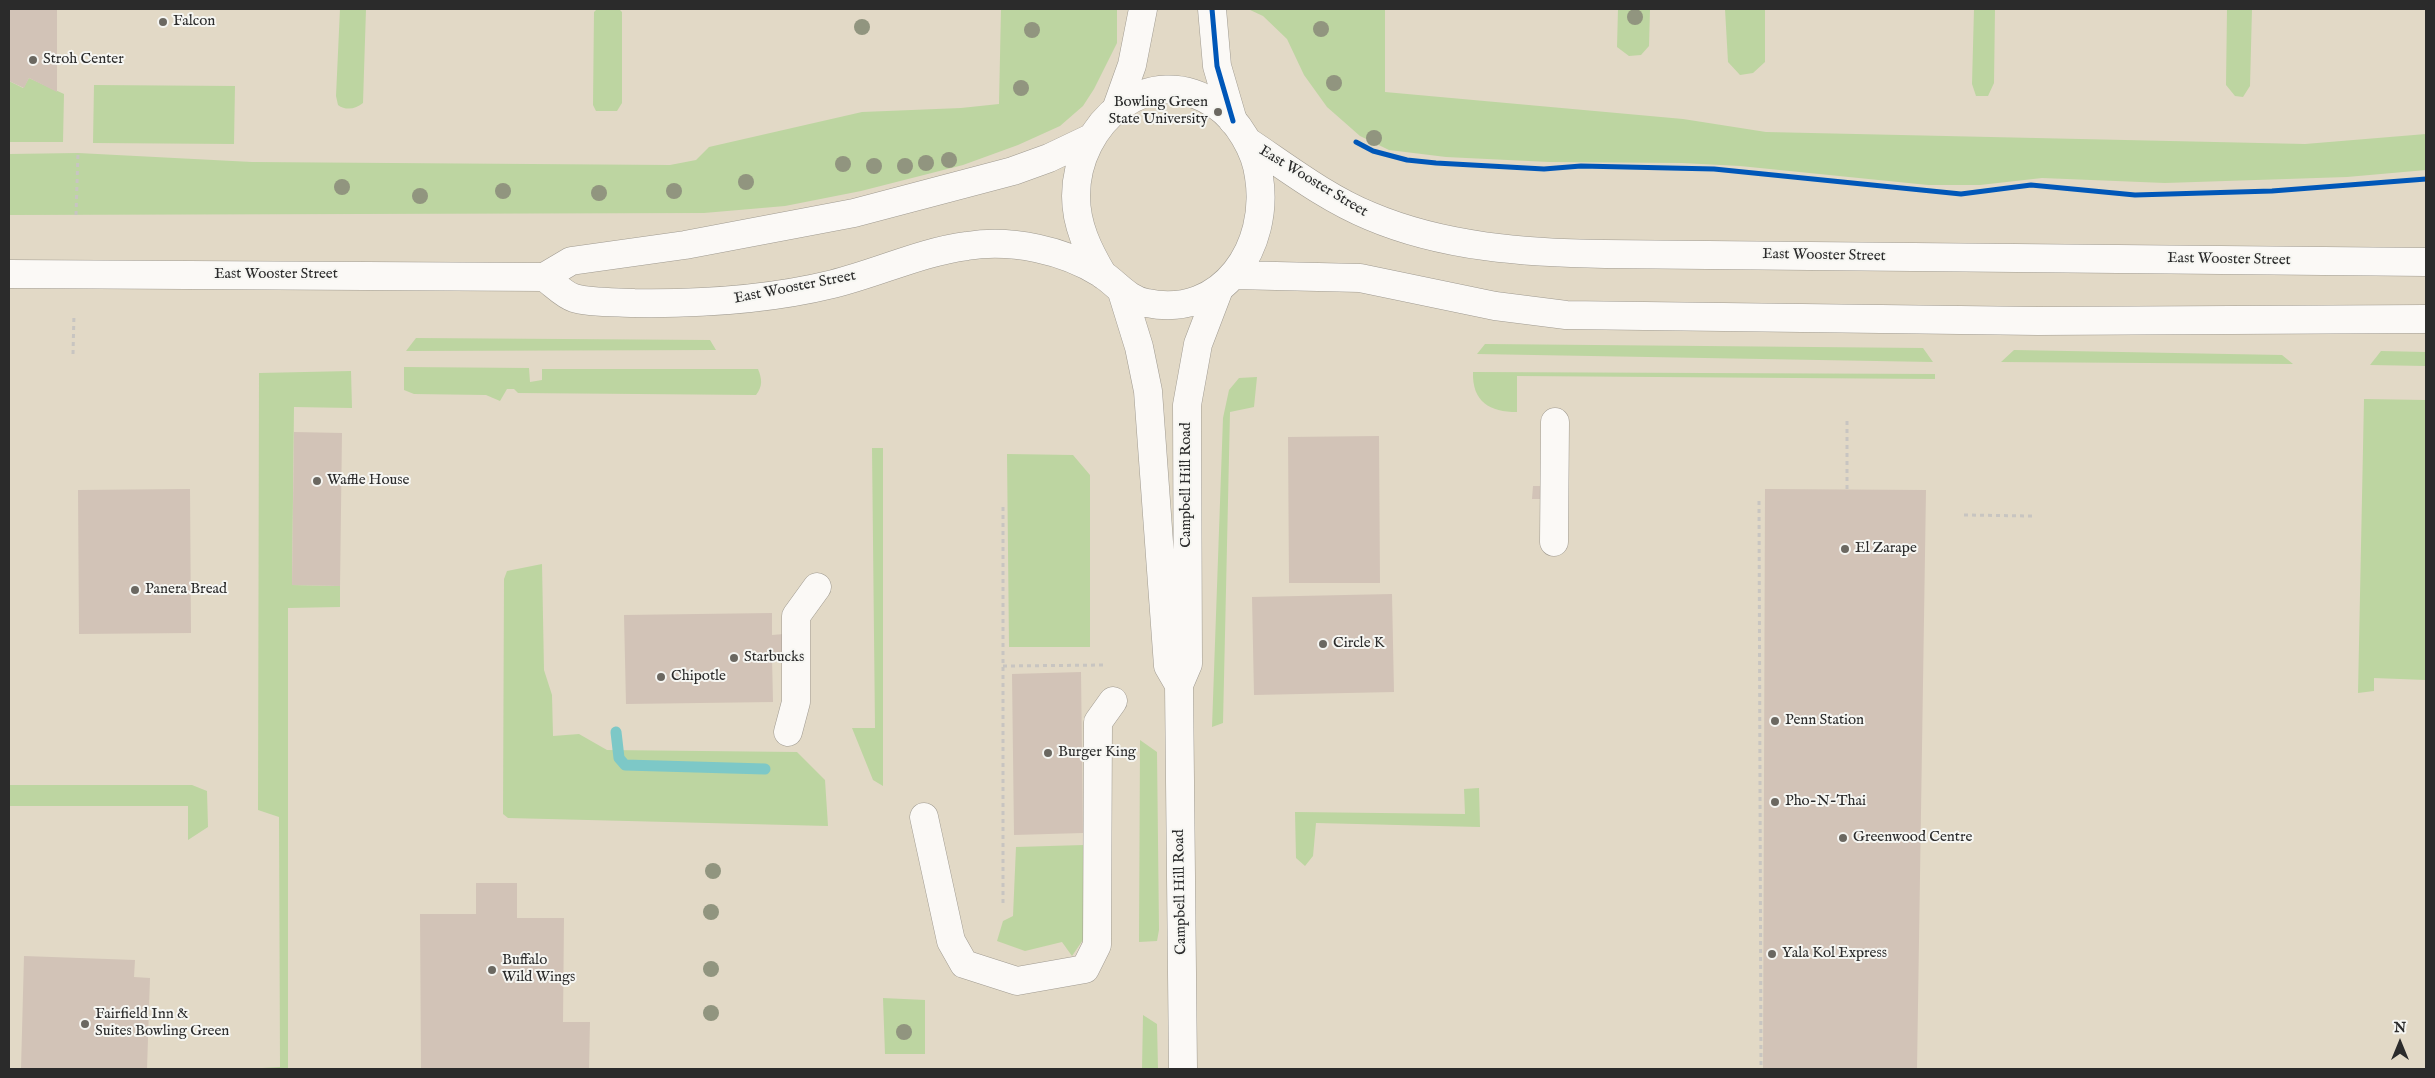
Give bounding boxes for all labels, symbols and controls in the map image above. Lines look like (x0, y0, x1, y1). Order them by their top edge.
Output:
place label: Falcon (173, 13, 215, 31)
marker: Falcon (157, 16, 169, 28)
place label: Stroh Center (43, 51, 124, 69)
marker: Stroh Center (27, 54, 39, 66)
place label: Bowling Green State University (1108, 94, 1208, 129)
marker: Bowling Green State University (1212, 106, 1224, 118)
street label: East Wooster Street (1255, 142, 1371, 222)
street label: East Wooster Street (1762, 246, 1886, 266)
street label: East Wooster Street (2167, 250, 2291, 270)
street label: East Wooster Street (214, 266, 338, 284)
street label: East Wooster Street (733, 267, 857, 309)
street label: Campbell Hill Road (1178, 422, 1196, 548)
place label: Waffle House (327, 472, 409, 490)
marker: Waffle House (311, 475, 323, 487)
place label: El Zarape (1855, 540, 1917, 558)
marker: El Zarape (1839, 543, 1851, 555)
place label: Panera Bread (145, 581, 227, 599)
marker: Panera Bread (129, 584, 141, 596)
place label: Circle K (1333, 635, 1385, 653)
marker: Circle K (1317, 638, 1329, 650)
place label: Starbucks (744, 649, 804, 667)
marker: Starbucks (728, 652, 740, 664)
place label: Chipotle (671, 668, 726, 686)
marker: Chipotle (655, 671, 667, 683)
place label: Penn Station (1785, 712, 1864, 730)
marker: Penn Station (1769, 715, 1781, 727)
place label: Burger King (1058, 744, 1136, 762)
marker: Burger King (1042, 747, 1054, 759)
place label: Pho-N-Thai (1785, 793, 1866, 811)
marker: Pho-N-Thai (1769, 796, 1781, 808)
street label: Campbell Hill Road (1171, 829, 1191, 955)
place label: Greenwood Centre (1853, 829, 1972, 847)
marker: Greenwood Centre (1837, 832, 1849, 844)
place label: Yala Kol Express (1782, 945, 1887, 963)
marker: Yala Kol Express (1766, 948, 1778, 960)
place label: Buffalo Wild Wings (502, 952, 575, 987)
marker: Buffalo Wild Wings (486, 964, 498, 976)
place label: Fairfield Inn & Suites Bowling Green (95, 1006, 229, 1041)
marker: Fairfield Inn & Suites Bowling Green (79, 1018, 91, 1030)
north arrow (2375, 1018, 2425, 1068)
text: N (2394, 1019, 2406, 1037)

